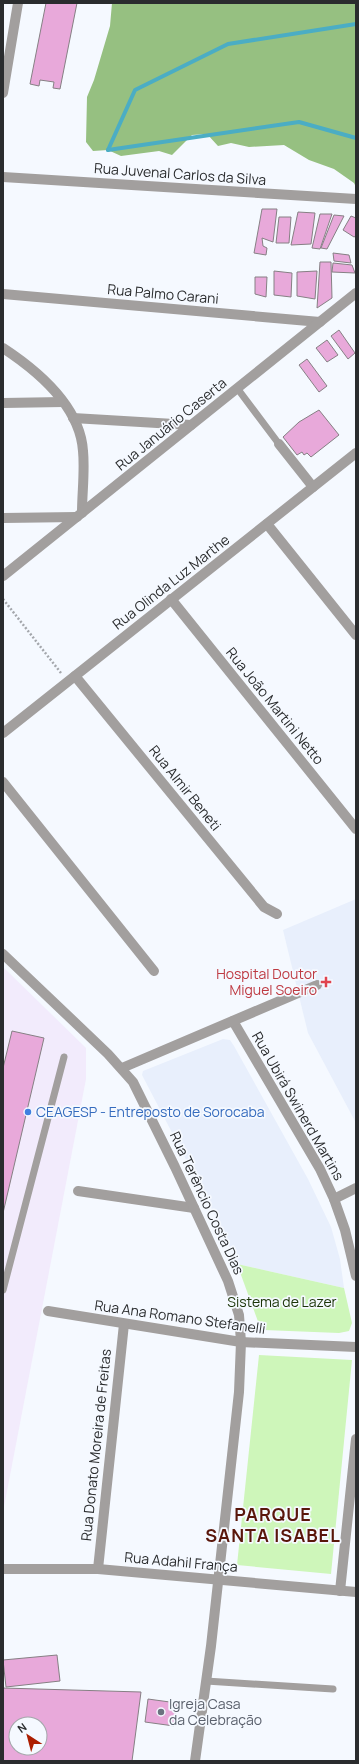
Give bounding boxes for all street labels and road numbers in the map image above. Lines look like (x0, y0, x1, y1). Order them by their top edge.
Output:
street label: Rua Juvenal Carlos da Silva (93, 158, 267, 189)
street label: Rua Palmo Carani (107, 279, 220, 308)
street label: Rua Januário Caserta (111, 373, 230, 474)
street label: Rua Olinda Luz Marthe (108, 530, 233, 633)
street label: Rua João Martini Netto (222, 643, 329, 768)
street label: Rua Almir Beneti (145, 741, 226, 834)
street label: Rua Ubirá Swinerd Martins (248, 1028, 349, 1184)
street label: Rua Terêncio Costa Dias (166, 1128, 249, 1277)
street label: Rua Ana Romano Stefanelli (93, 1295, 267, 1338)
street label: Rua Donato Moreira de Freitas (76, 1348, 115, 1542)
street label: Rua Adahil França (124, 1547, 238, 1576)

